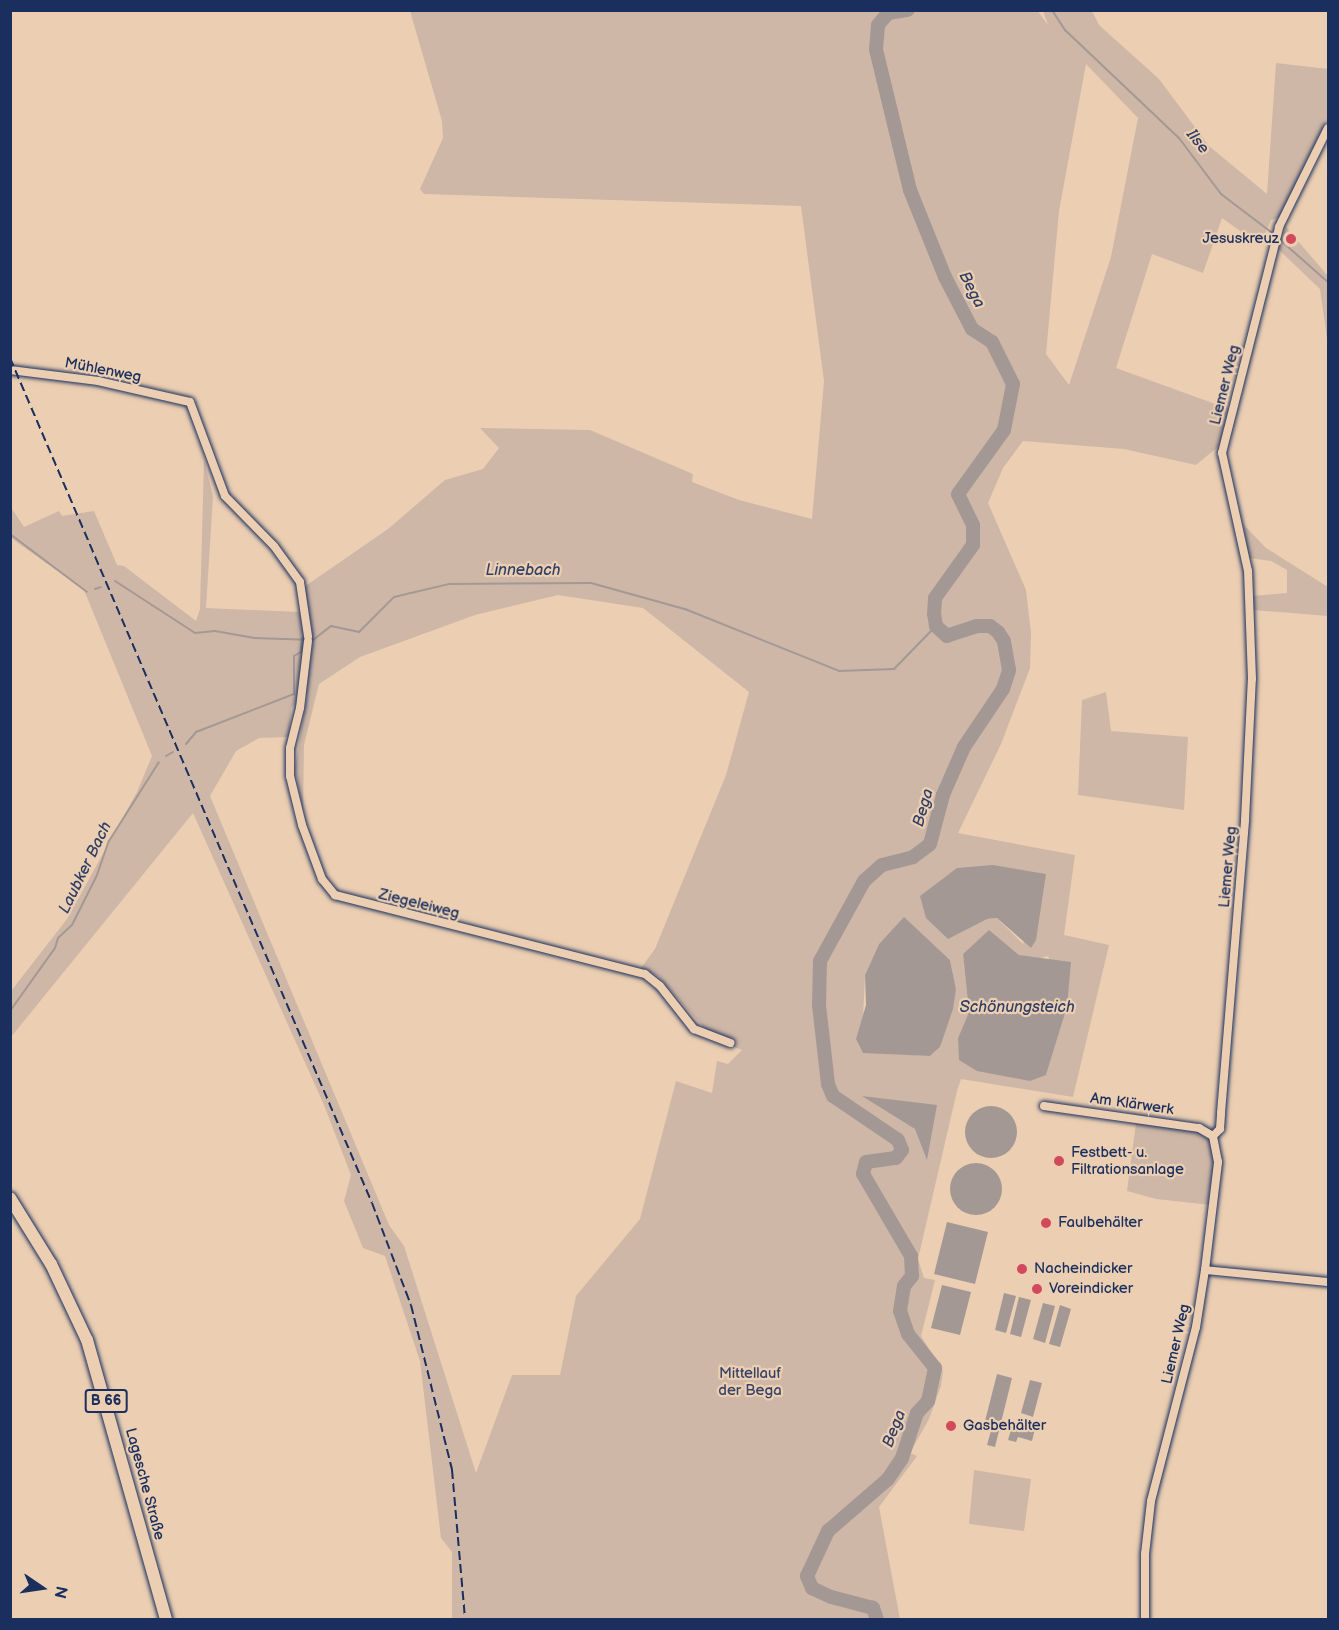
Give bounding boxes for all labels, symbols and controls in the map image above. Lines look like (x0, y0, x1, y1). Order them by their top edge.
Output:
water label: Ilse (1181, 126, 1213, 158)
place label: Jesuskreuz (1202, 230, 1279, 248)
marker: Jesuskreuz (1284, 232, 1298, 246)
water label: Bega (954, 269, 988, 311)
street label: Liemer Weg (1206, 343, 1244, 427)
street label: Mühlenweg (63, 354, 143, 386)
water label: Linnebach (486, 561, 560, 581)
water label: Bega (909, 787, 939, 829)
water label: Laubker Bach (56, 819, 116, 917)
street label: Liemer Weg (1215, 825, 1241, 909)
street label: Ziegeleiweg (377, 885, 461, 923)
water label: Schönungsteich (959, 998, 1075, 1018)
street label: Am Klärwerk (1089, 1089, 1175, 1119)
place label: Festbett- u. Filtrationsanlage (1071, 1143, 1184, 1178)
marker: Festbett- u. Filtrationsanlage (1052, 1154, 1066, 1168)
place label: Faulbehälter (1058, 1214, 1143, 1232)
marker: Faulbehälter (1039, 1216, 1053, 1230)
place label: Nacheindicker (1034, 1260, 1132, 1278)
marker: Nacheindicker (1015, 1262, 1029, 1276)
place label: Voreindicker (1049, 1280, 1133, 1298)
marker: Voreindicker (1030, 1282, 1044, 1296)
street label: Liemer Weg (1158, 1302, 1194, 1386)
park label: Mittellauf der Bega (718, 1364, 782, 1399)
road number: B 66 (84, 1390, 128, 1412)
water label: Bega (879, 1408, 911, 1450)
place label: Gasbehälter (963, 1417, 1046, 1435)
marker: Gasbehälter (944, 1419, 958, 1433)
street label: Lagesche Straße (121, 1426, 169, 1542)
north arrow (12, 1558, 72, 1618)
text: N (49, 1584, 71, 1600)

